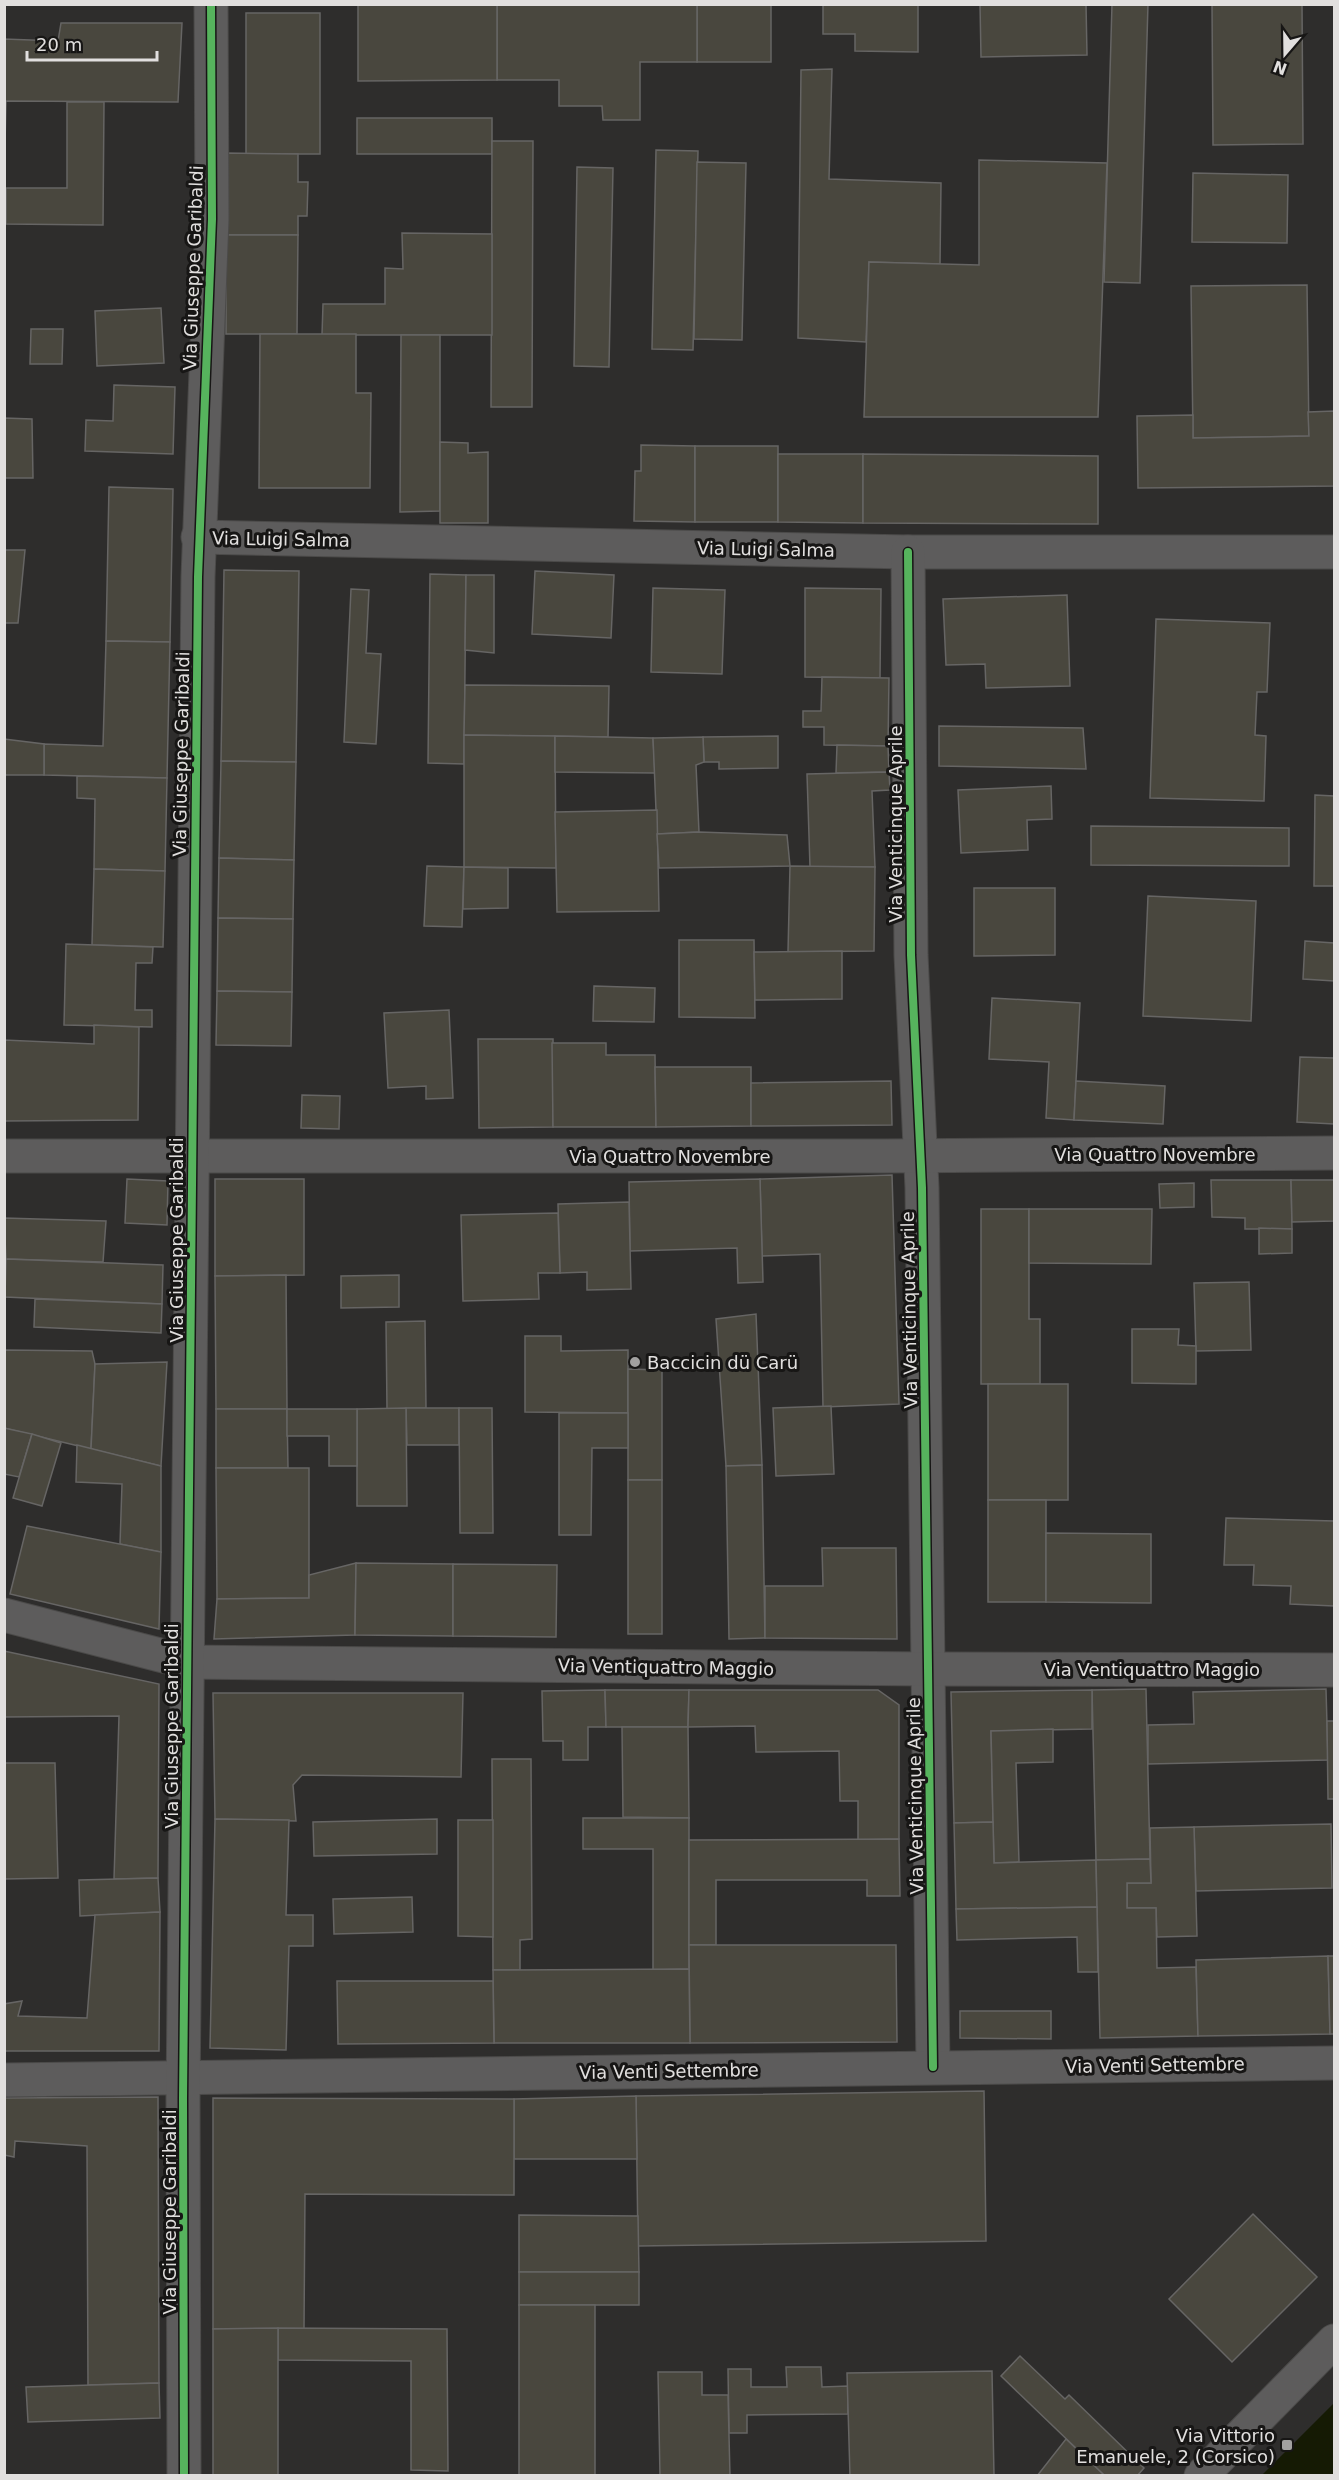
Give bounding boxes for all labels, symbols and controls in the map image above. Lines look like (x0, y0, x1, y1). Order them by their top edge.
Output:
scale bar (27, 24, 158, 62)
north arrow (1255, 24, 1315, 84)
text: 20 m (36, 34, 82, 55)
text: N (1270, 56, 1290, 79)
street label: Via Giuseppe Garibaldi (179, 165, 207, 371)
street label: Via Luigi Salma (212, 527, 350, 551)
street label: Via Luigi Salma (697, 537, 835, 561)
street label: Via Giuseppe Garibaldi (169, 651, 193, 857)
street label: Via Venticinque Aprile (885, 725, 906, 923)
street label: Via Giuseppe Garibaldi (166, 1137, 187, 1343)
street label: Via Quattro Novembre (1054, 1144, 1256, 1165)
street label: Via Quattro Novembre (569, 1146, 771, 1167)
street label: Via Venticinque Aprile (897, 1211, 921, 1409)
place label: Baccicin dü Carü (647, 1352, 798, 1373)
marker: Baccicin dü Carü (628, 1355, 642, 1369)
street label: Via Giuseppe Garibaldi (161, 1623, 182, 1829)
street label: Via Ventiquattro Maggio (558, 1655, 774, 1679)
street label: Via Ventiquattro Maggio (1044, 1659, 1260, 1680)
street label: Via Venticinque Aprile (903, 1697, 927, 1895)
street label: Via Venti Settembre (1065, 2053, 1245, 2077)
street label: Via Venti Settembre (579, 2059, 759, 2083)
street label: Via Giuseppe Garibaldi (159, 2109, 180, 2315)
place label: Via Vittorio Emanuele, 2 (Corsico) (1076, 2425, 1275, 2467)
marker: Via Vittorio Emanuele, 2 (Corsico) (1280, 2438, 1294, 2452)

